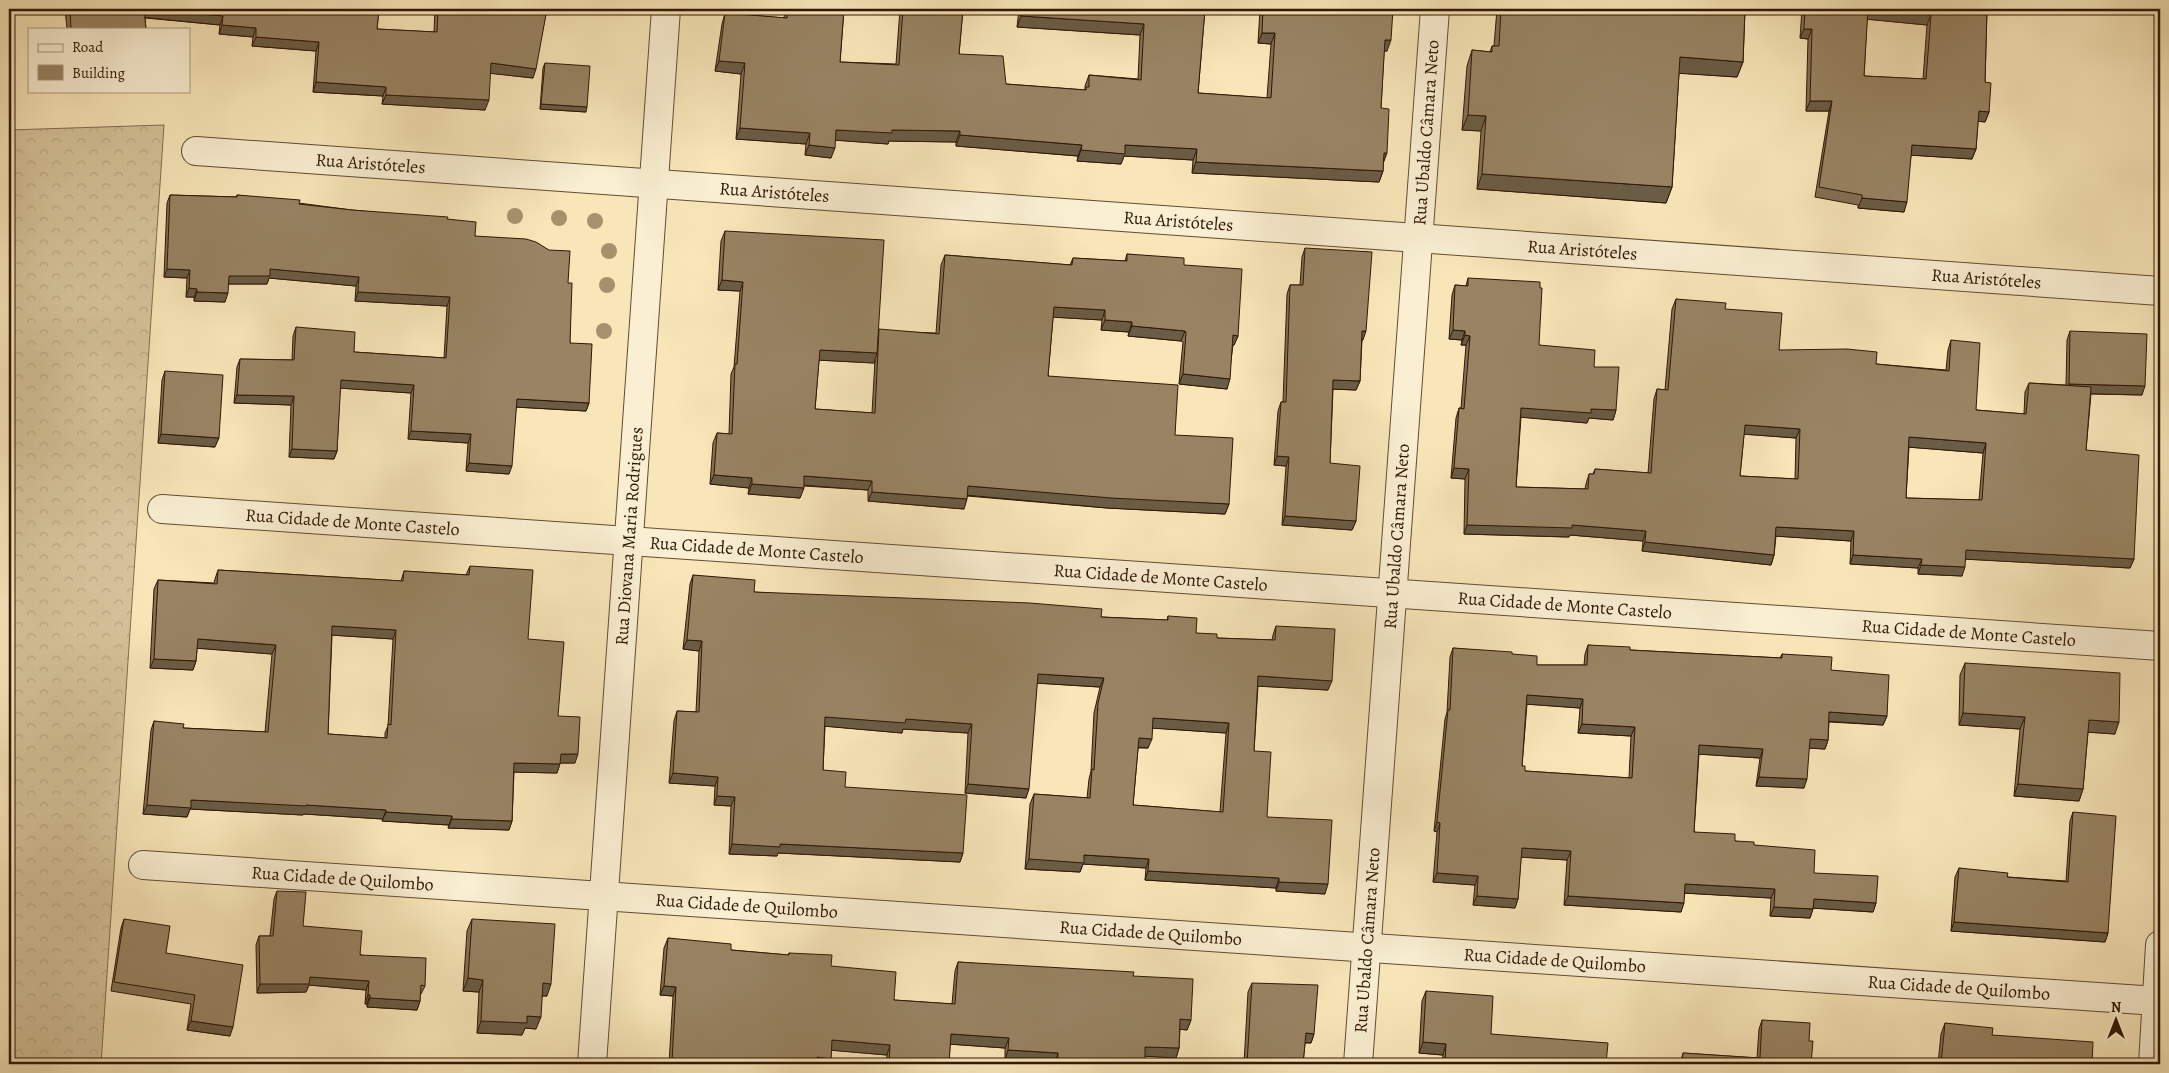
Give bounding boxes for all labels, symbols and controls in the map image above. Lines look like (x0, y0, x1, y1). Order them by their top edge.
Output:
legend (28, 28, 190, 92)
text: Road (72, 37, 104, 57)
street label: Rua Ubaldo Câmara Neto (1407, 39, 1445, 226)
text: Building (72, 63, 125, 83)
street label: Rua Aristóteles (315, 148, 426, 179)
street label: Rua Aristóteles (719, 176, 830, 208)
street label: Rua Aristóteles (1123, 205, 1234, 237)
street label: Rua Aristóteles (1527, 234, 1638, 266)
street label: Rua Aristóteles (1931, 263, 2042, 295)
street label: Rua Diovana Maria Rodrigues (609, 426, 649, 646)
street label: Rua Ubaldo Câmara Neto (1378, 443, 1415, 630)
street label: Rua Cidade de Monte Castelo (245, 503, 460, 541)
street label: Rua Cidade de Monte Castelo (649, 530, 864, 569)
street label: Rua Cidade de Monte Castelo (1053, 558, 1269, 597)
street label: Rua Cidade de Monte Castelo (1457, 586, 1673, 624)
street label: Rua Cidade de Monte Castelo (1861, 614, 2077, 652)
street label: Rua Ubaldo Câmara Neto (1348, 847, 1386, 1034)
street label: Rua Cidade de Quilombo (251, 860, 435, 897)
street label: Rua Cidade de Quilombo (655, 888, 839, 924)
street label: Rua Cidade de Quilombo (1059, 915, 1243, 951)
street label: Rua Cidade de Quilombo (1463, 942, 1647, 978)
street label: Rua Cidade de Quilombo (1867, 969, 2051, 1006)
north arrow (2092, 996, 2142, 1046)
text: N (2111, 998, 2121, 1017)

